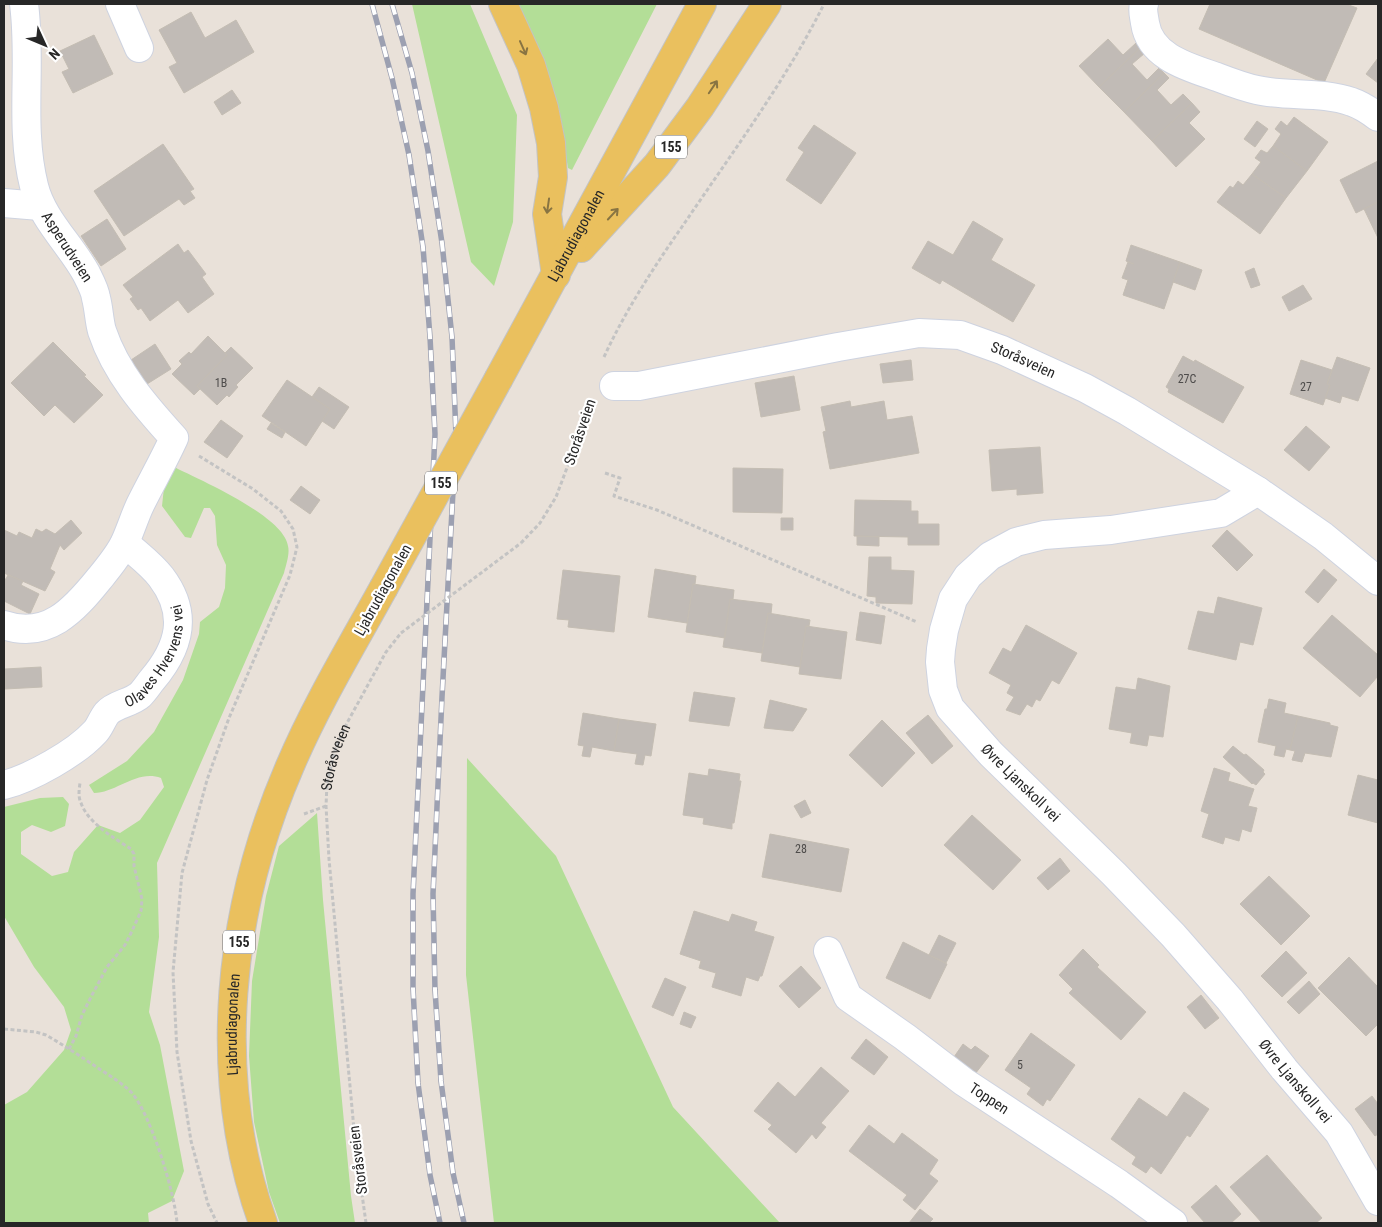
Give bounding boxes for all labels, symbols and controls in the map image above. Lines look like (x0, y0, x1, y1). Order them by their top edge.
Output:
north arrow (20, 20, 70, 70)
one-way arrow (519, 40, 529, 55)
text: N (46, 45, 63, 63)
one-way arrow (709, 80, 719, 94)
road number: 155 (655, 136, 687, 158)
street label: Ljabrudiagonalen (544, 186, 609, 285)
one-way arrow (543, 197, 553, 213)
street label: Asperudveien (38, 208, 96, 286)
one-way arrow (607, 208, 619, 221)
street label: Storåsveien (988, 338, 1058, 382)
house number: 27C (1178, 372, 1197, 386)
house number: 1B (215, 376, 227, 390)
house number: 27 (1300, 380, 1312, 394)
street label: Storåsveien (560, 396, 600, 468)
road number: 155 (425, 472, 457, 494)
street label: Ljabrudiagonalen (350, 541, 416, 639)
street label: Olaves Hvervens vei (122, 603, 187, 711)
street label: Storåsveien (318, 721, 354, 791)
street label: Øvre Ljanskoll vei (977, 740, 1064, 825)
house number: 28 (795, 842, 807, 856)
road number: 155 (223, 930, 255, 954)
street label: Ljabrudiagonalen (223, 973, 244, 1076)
street label: Øvre Ljanskoll vei (1255, 1036, 1335, 1127)
house number: 5 (1017, 1058, 1023, 1072)
street label: Toppen (966, 1079, 1012, 1118)
street label: Storåsveien (345, 1125, 371, 1195)

